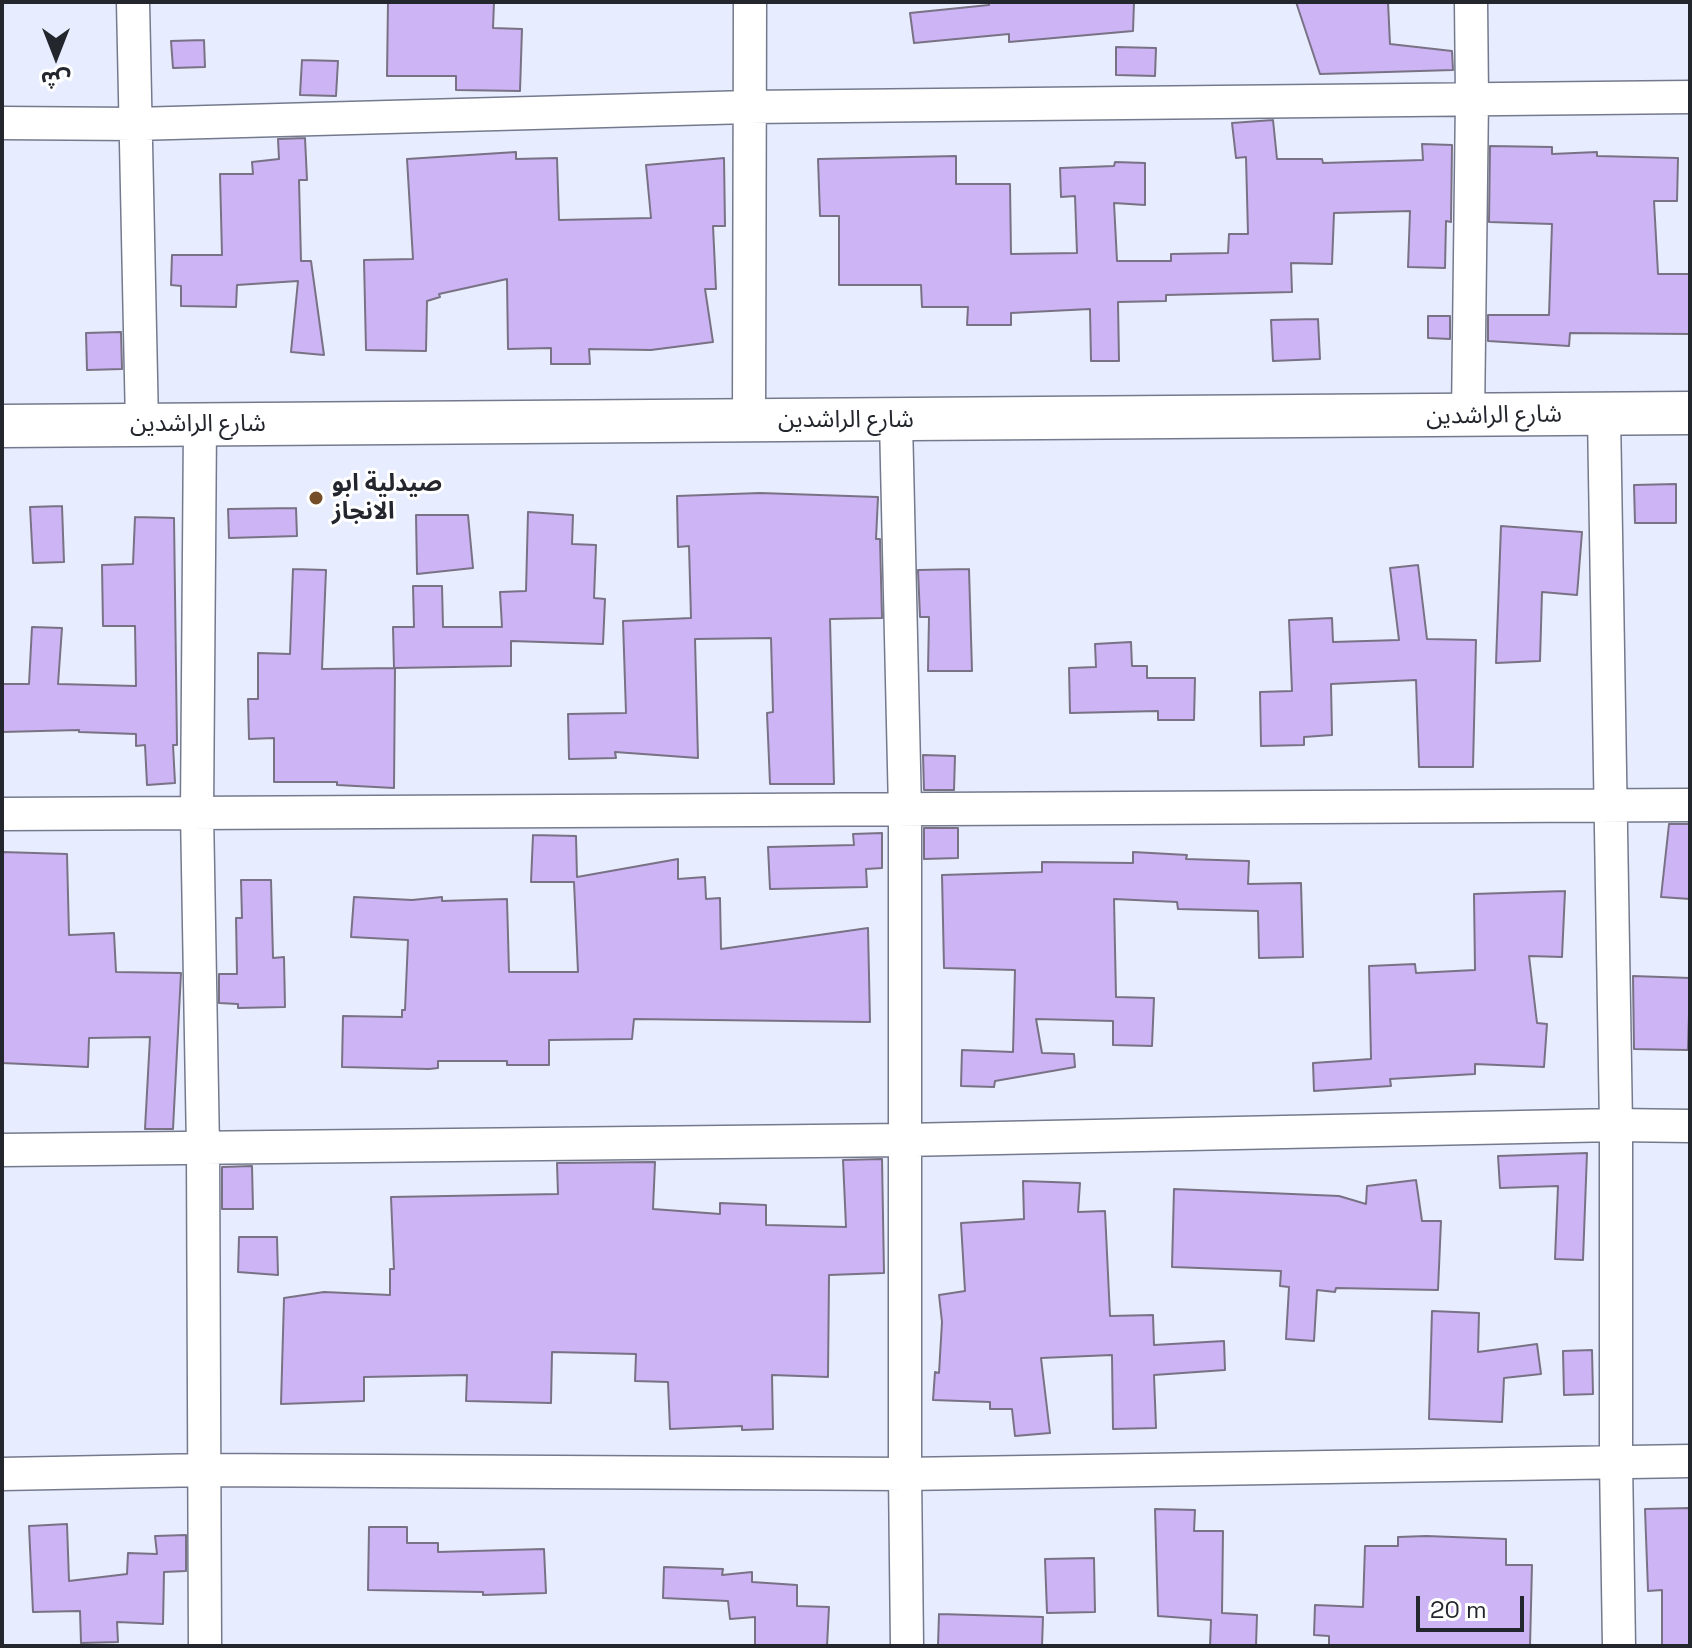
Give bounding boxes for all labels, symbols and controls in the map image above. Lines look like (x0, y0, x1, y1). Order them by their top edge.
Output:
north arrow (16, 16, 96, 96)
text: ش (41, 66, 71, 94)
street label: شارع الراشدين (1426, 400, 1562, 432)
street label: شارع الراشدين (778, 406, 914, 434)
street label: شارع الراشدين (130, 410, 266, 438)
place label: صيدلية ابو الانجاز (332, 470, 442, 526)
marker: صيدلية ابو الانجاز (307, 489, 325, 507)
scale bar (1420, 1580, 1528, 1630)
text: 20 m (1430, 1594, 1487, 1625)

